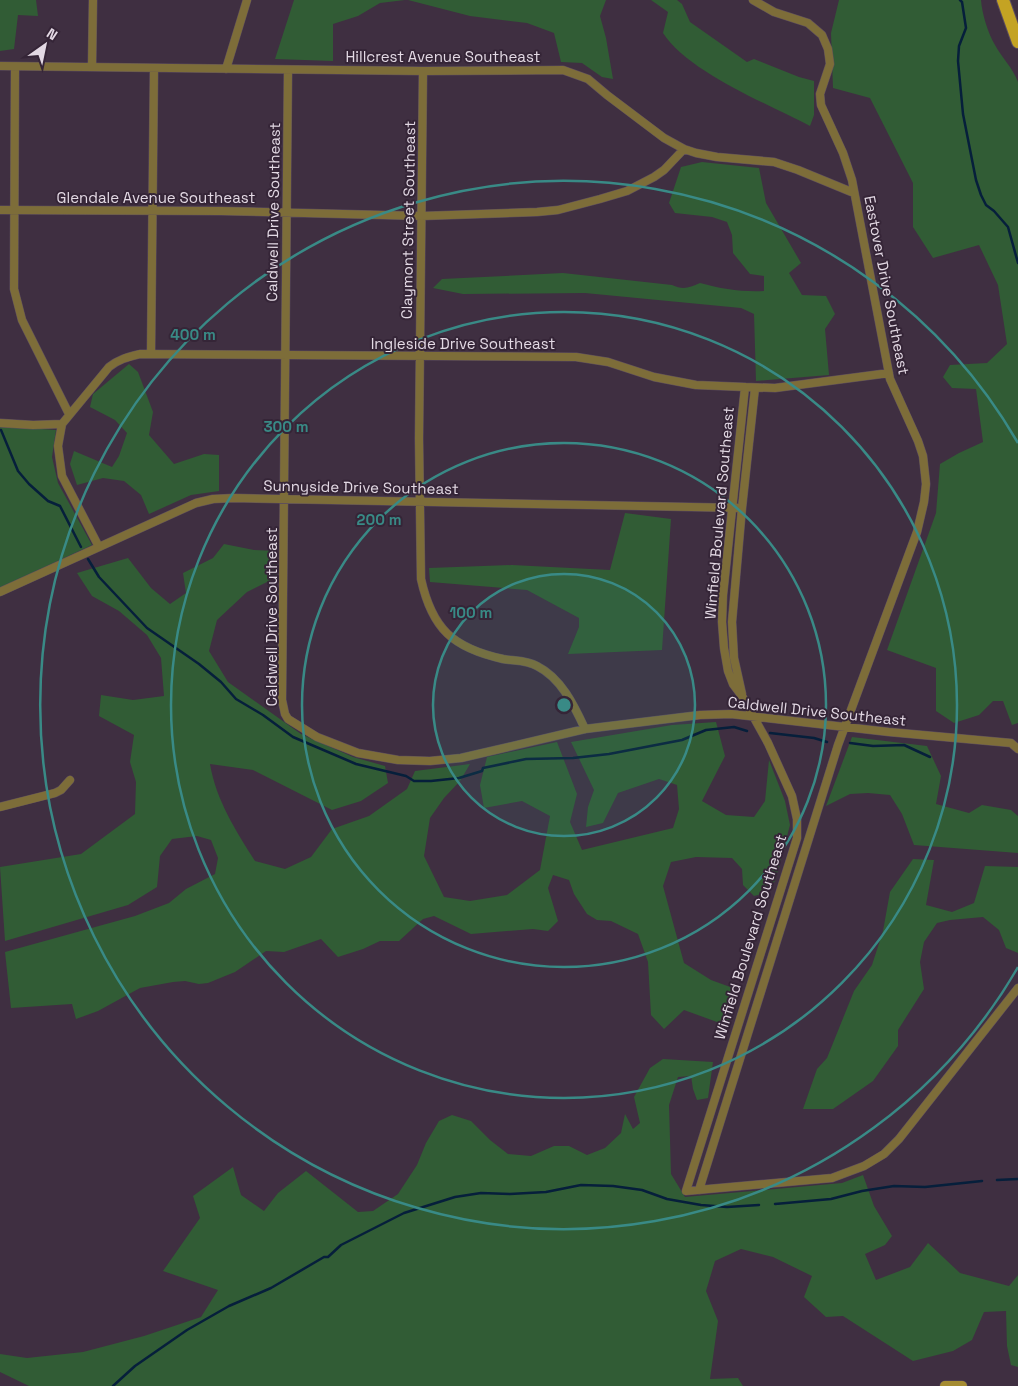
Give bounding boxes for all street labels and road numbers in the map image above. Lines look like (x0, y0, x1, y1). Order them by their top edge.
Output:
street label: Hillcrest Avenue Southeast (345, 47, 541, 66)
street label: Claymont Street Southeast (397, 121, 419, 319)
street label: Caldwell Drive Southeast (262, 122, 284, 302)
street label: Glendale Avenue Southeast (57, 188, 255, 207)
street label: Eastover Drive Southeast (860, 194, 914, 376)
street label: Ingleside Drive Southeast (371, 334, 555, 353)
street label: Winfield Boulevard Southeast (700, 406, 738, 620)
street label: Sunnyside Drive Southeast (263, 476, 459, 498)
street label: Caldwell Drive Southeast (262, 527, 281, 707)
street label: Caldwell Drive Southeast (727, 692, 907, 730)
street label: Winfield Boulevard Southeast (710, 832, 790, 1042)

